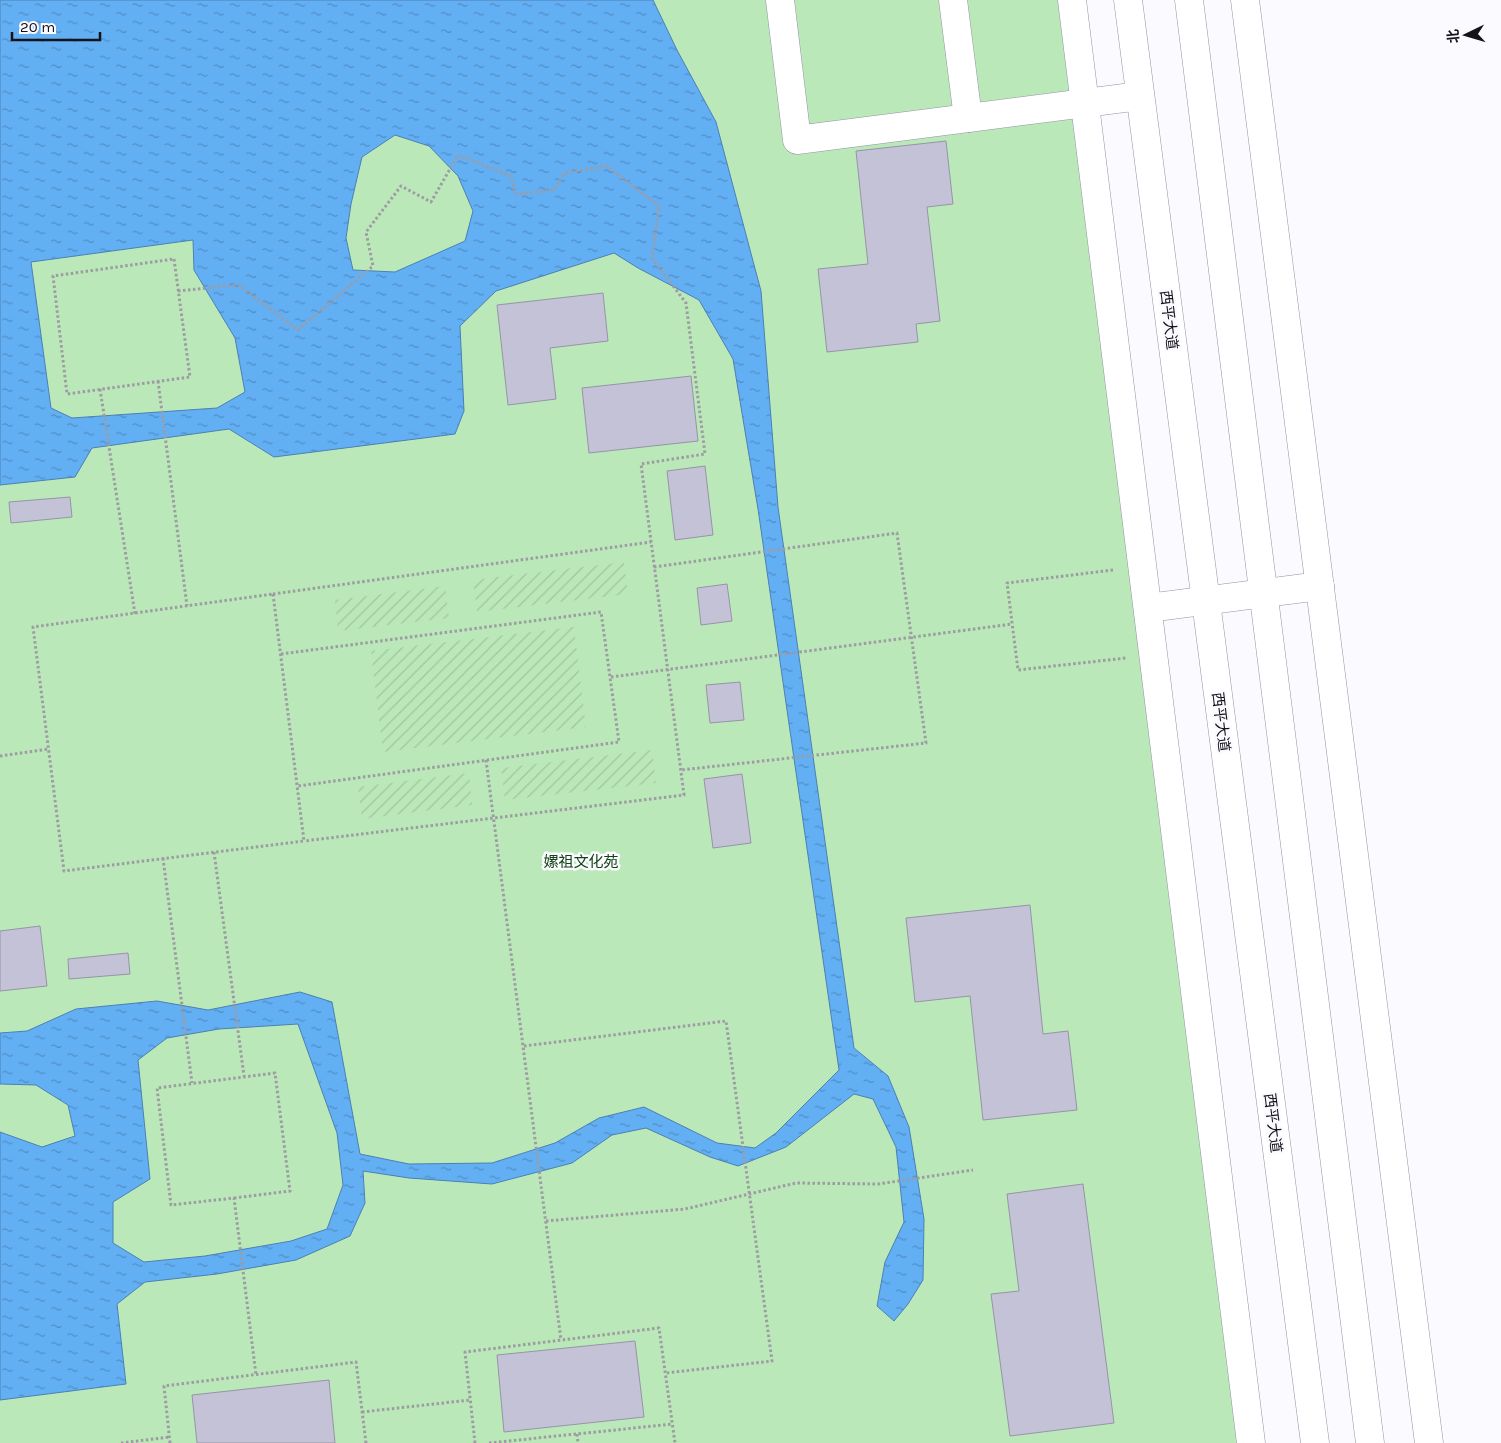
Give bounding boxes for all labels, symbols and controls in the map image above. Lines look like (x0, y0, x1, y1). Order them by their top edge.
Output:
scale bar (12, 10, 100, 42)
north arrow (1441, 10, 1491, 60)
text: 20 m (20, 18, 55, 36)
text: 北 (1444, 28, 1463, 44)
street label: 西平大道 (1156, 289, 1182, 351)
street label: 西平大道 (1208, 691, 1234, 753)
park label: 嫘祖文化苑 (543, 853, 619, 871)
street label: 西平大道 (1260, 1092, 1286, 1154)

